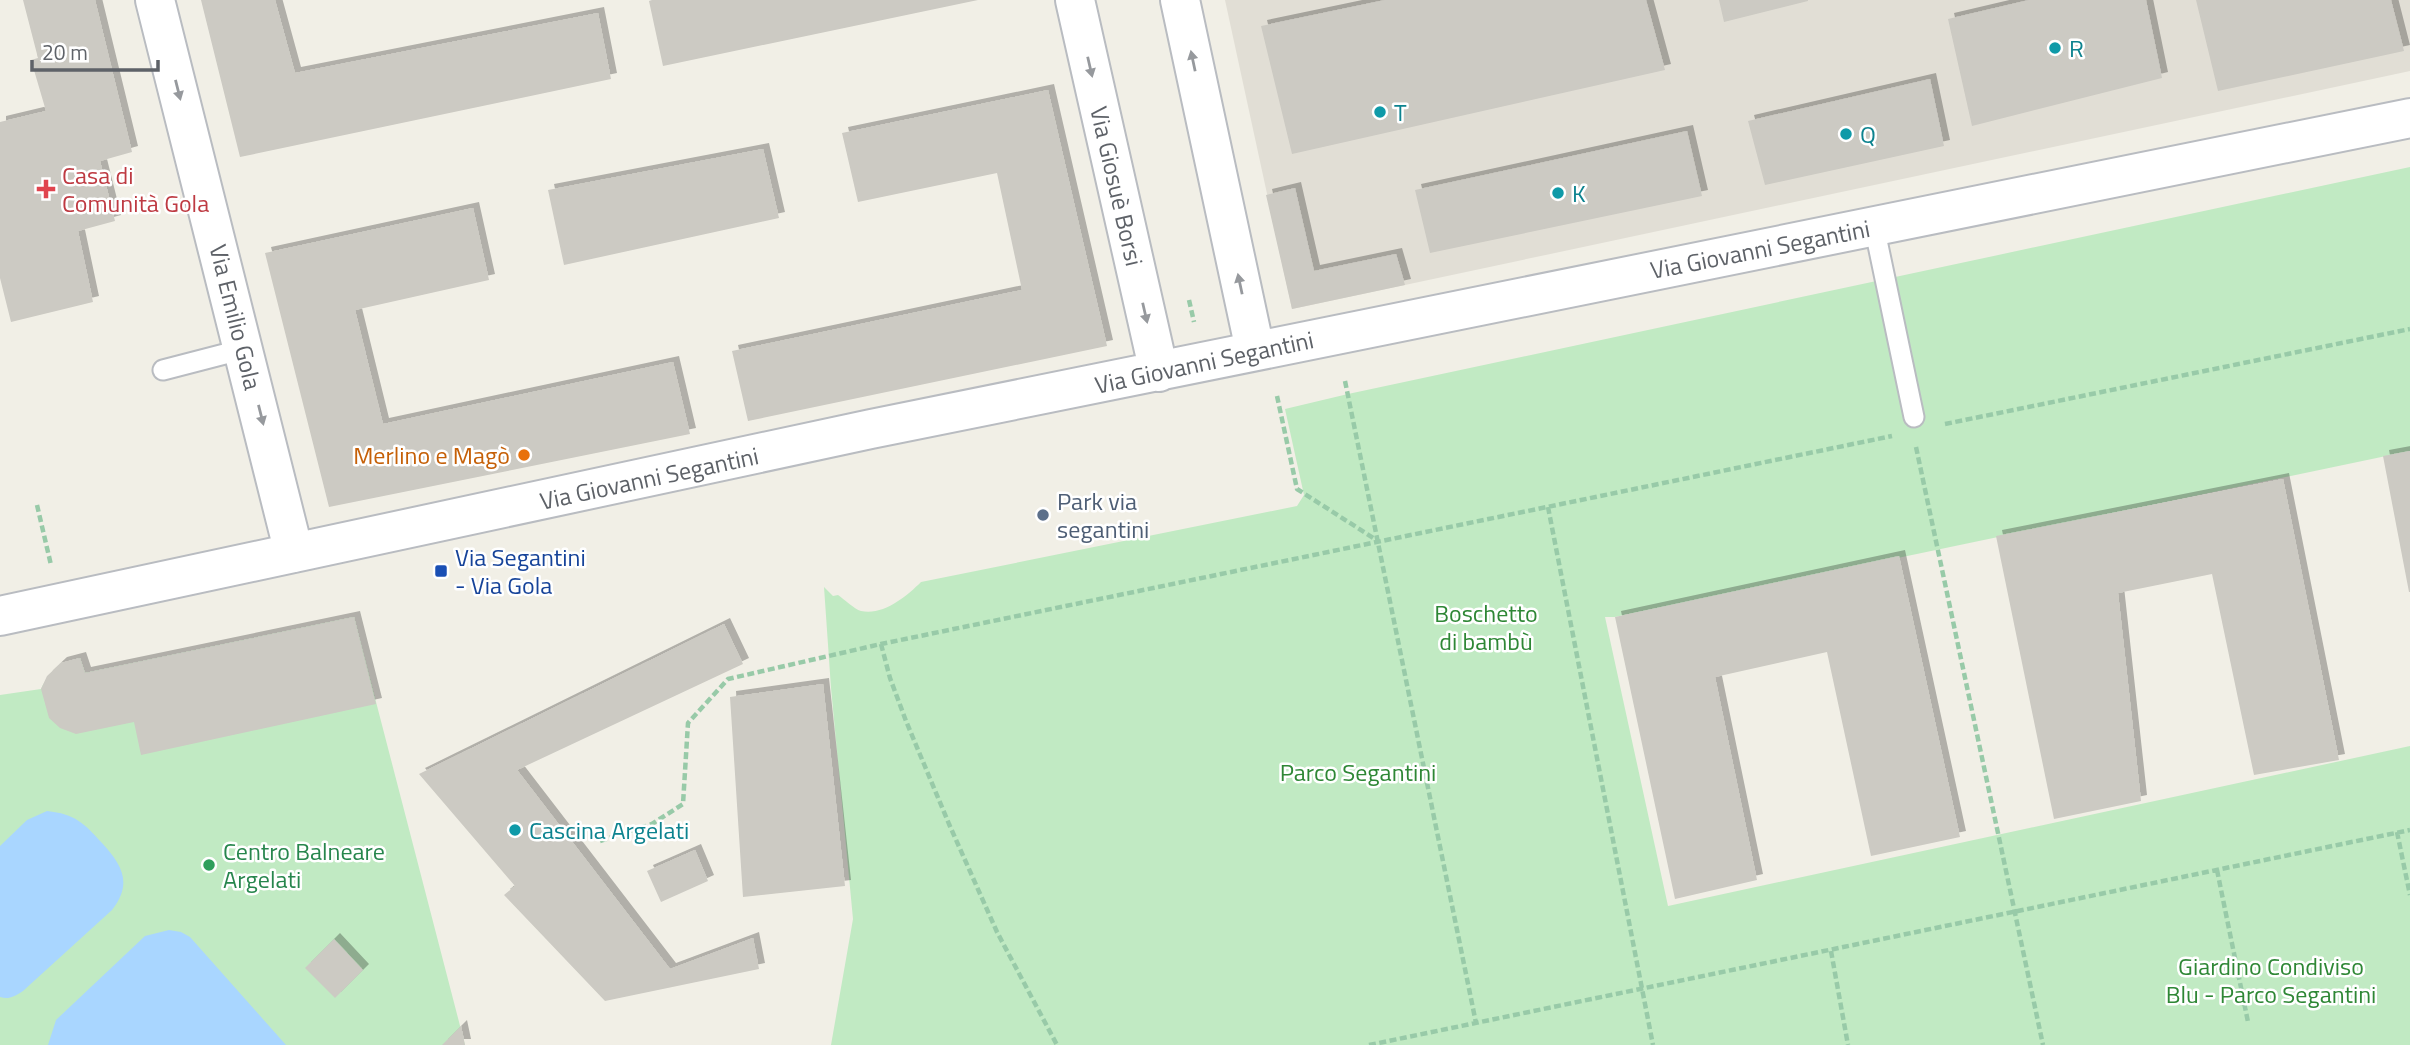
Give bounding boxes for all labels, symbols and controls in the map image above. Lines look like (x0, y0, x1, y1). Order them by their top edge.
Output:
scale bar (32, 28, 158, 72)
place label: R (2069, 30, 2084, 66)
text: 20 m (42, 36, 88, 68)
marker: R (2047, 40, 2063, 56)
one-way arrow (1188, 50, 1199, 72)
one-way arrow (1084, 56, 1095, 78)
one-way arrow (173, 79, 184, 101)
place label: T (1394, 94, 1407, 130)
street label: Via Giosuè Borsi (1081, 103, 1153, 269)
marker: T (1372, 104, 1388, 120)
place label: Q (1860, 116, 1876, 152)
marker: Q (1838, 126, 1854, 142)
place label: Casa di Comunità Gola (62, 157, 209, 221)
place label: K (1572, 175, 1586, 211)
marker: Casa di Comunità Gola (36, 179, 56, 199)
marker: K (1550, 185, 1566, 201)
street label: Via Giovanni Segantini (1647, 210, 1873, 288)
street label: Via Emilio Gola (201, 240, 271, 394)
one-way arrow (1235, 273, 1246, 295)
one-way arrow (1140, 302, 1151, 324)
street label: Via Giovanni Segantini (1091, 321, 1317, 403)
one-way arrow (256, 404, 267, 426)
place label: Merlino e Magò (353, 437, 510, 473)
street label: Via Giovanni Segantini (536, 437, 762, 519)
marker: Merlino e Magò (516, 447, 532, 463)
place label: Park via segantini (1057, 483, 1149, 547)
marker: Park via segantini (1035, 507, 1051, 523)
place label: Via Segantini - Via Gola (455, 539, 586, 603)
marker: Via Segantini - Via Gola (433, 563, 449, 579)
park label: Boschetto di bambù (1434, 595, 1538, 659)
park label: Parco Segantini (1280, 754, 1436, 790)
place label: Cascina Argelati (529, 812, 689, 848)
marker: Cascina Argelati (507, 822, 523, 838)
place label: Centro Balneare Argelati (223, 833, 385, 897)
marker: Centro Balneare Argelati (201, 857, 217, 873)
park label: Giardino Condiviso Blu - Parco Segantini (2166, 948, 2376, 1012)

